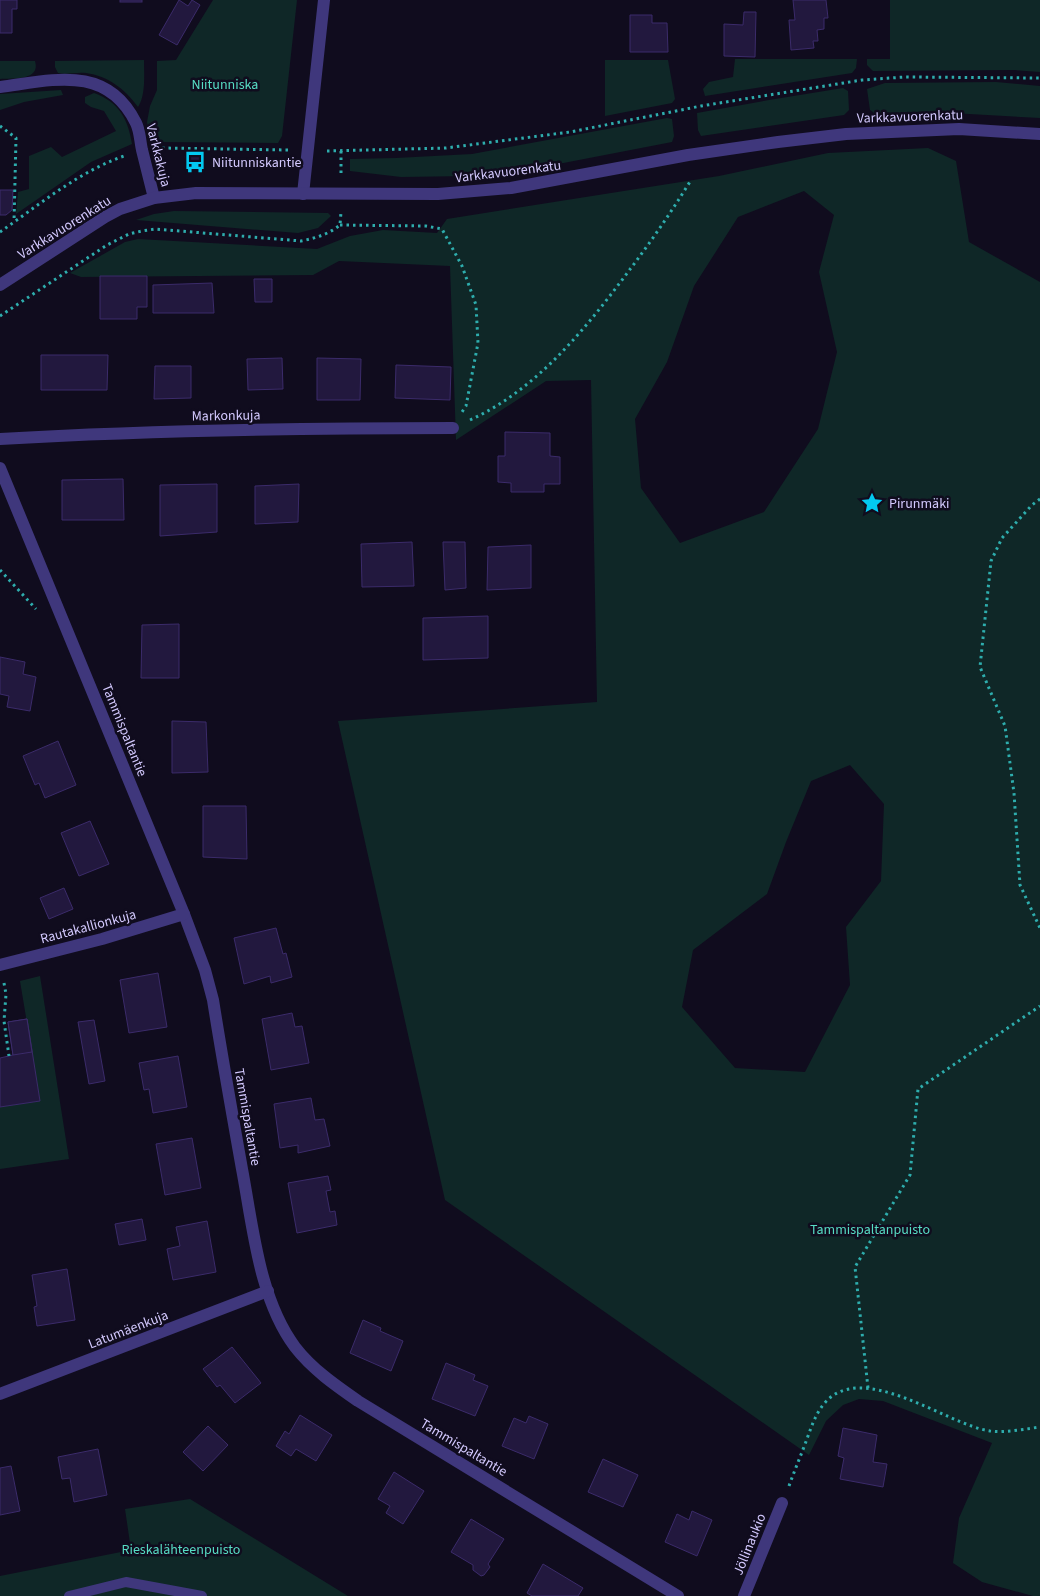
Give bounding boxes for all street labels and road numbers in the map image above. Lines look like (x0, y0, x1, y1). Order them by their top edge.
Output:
street label: Varkkavuorenkatu (856, 105, 964, 129)
street label: Varkkakuja (141, 122, 176, 189)
street label: Varkkavuorenkatu (454, 156, 562, 188)
street label: Varkkavuorenkatu (14, 191, 115, 265)
street label: Markonkuja (191, 405, 261, 427)
street label: Tammispaltantie (96, 681, 152, 780)
street label: Rautakallionkuja (38, 905, 138, 949)
street label: Tammispaltantie (229, 1067, 265, 1167)
street label: Latumäenkuja (85, 1306, 171, 1354)
street label: Tammispaltantie (416, 1414, 511, 1482)
street label: Jöllinaukio (728, 1510, 771, 1578)

